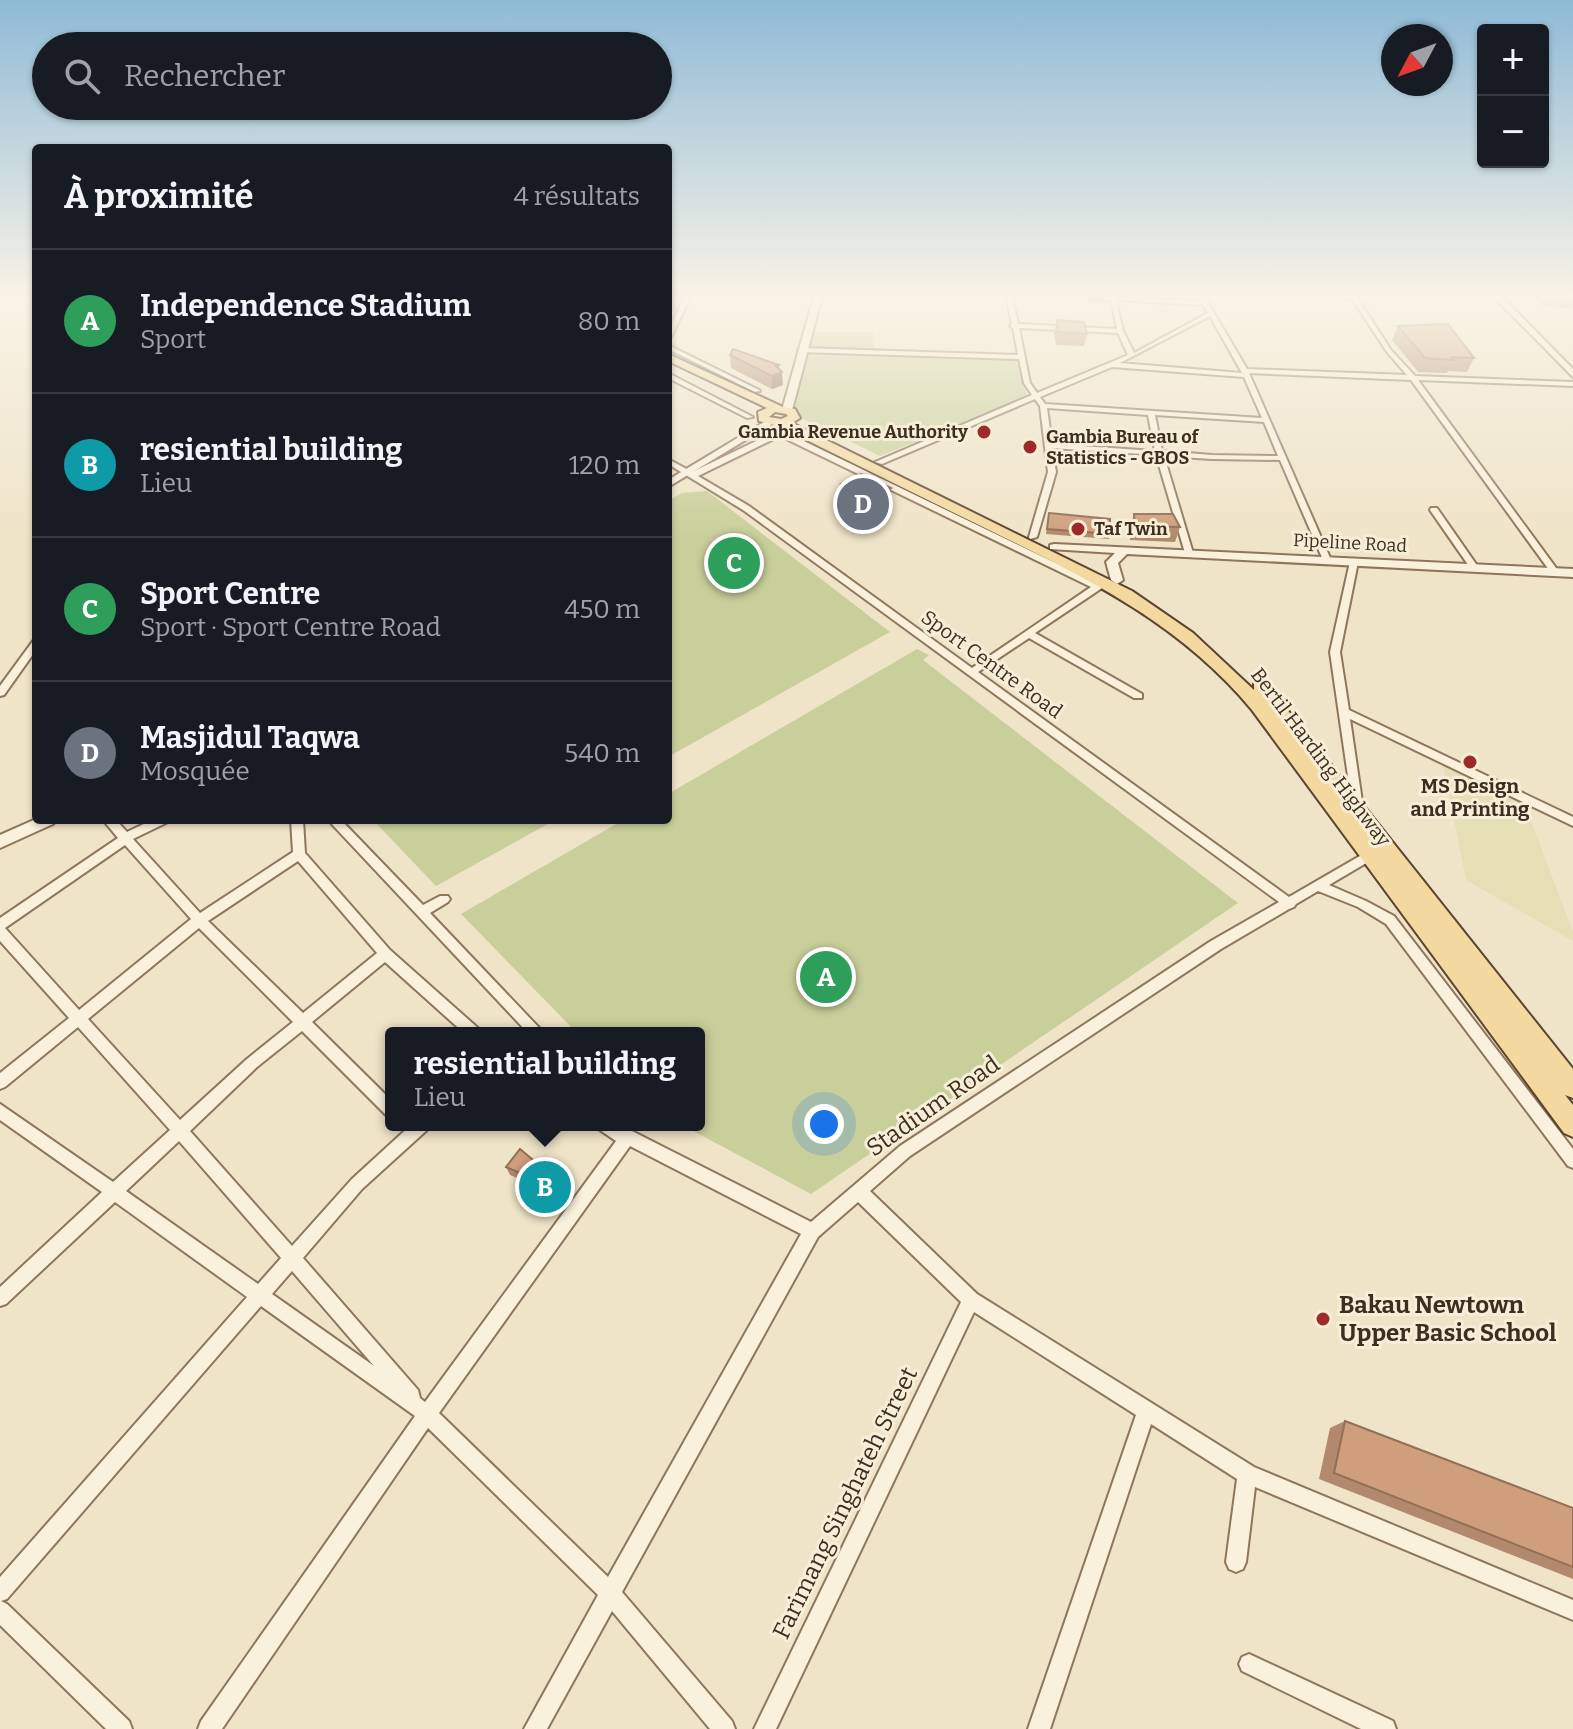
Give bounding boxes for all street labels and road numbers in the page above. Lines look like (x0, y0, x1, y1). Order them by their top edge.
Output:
street label: Pipeline Road (1292, 529, 1408, 557)
street label: Sport Centre Road (917, 605, 1067, 723)
street label: Bertil Harding Highway (1246, 663, 1396, 851)
street label: Stadium Road (861, 1050, 1005, 1162)
street label: Farimang Singhateh Street (767, 1362, 923, 1643)

